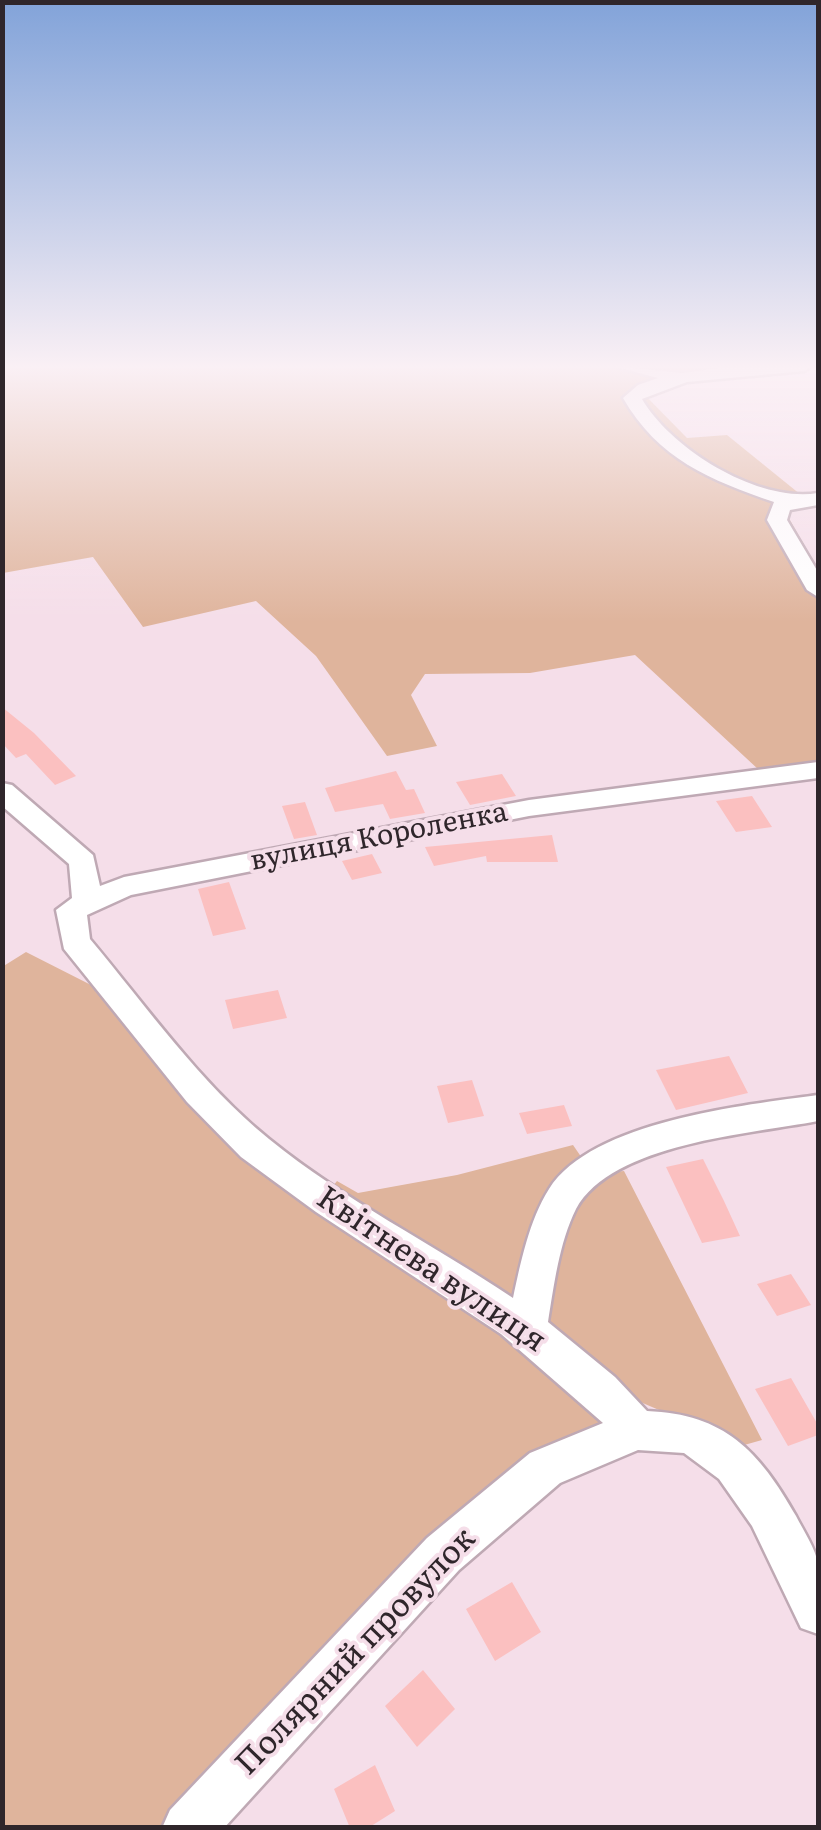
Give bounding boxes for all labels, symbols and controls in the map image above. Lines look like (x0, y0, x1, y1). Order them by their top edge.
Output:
street label: вулиця Короленка (248, 796, 510, 878)
street label: Квітнева вулиця (309, 1179, 553, 1361)
street label: Полярний провулок (228, 1520, 484, 1784)

